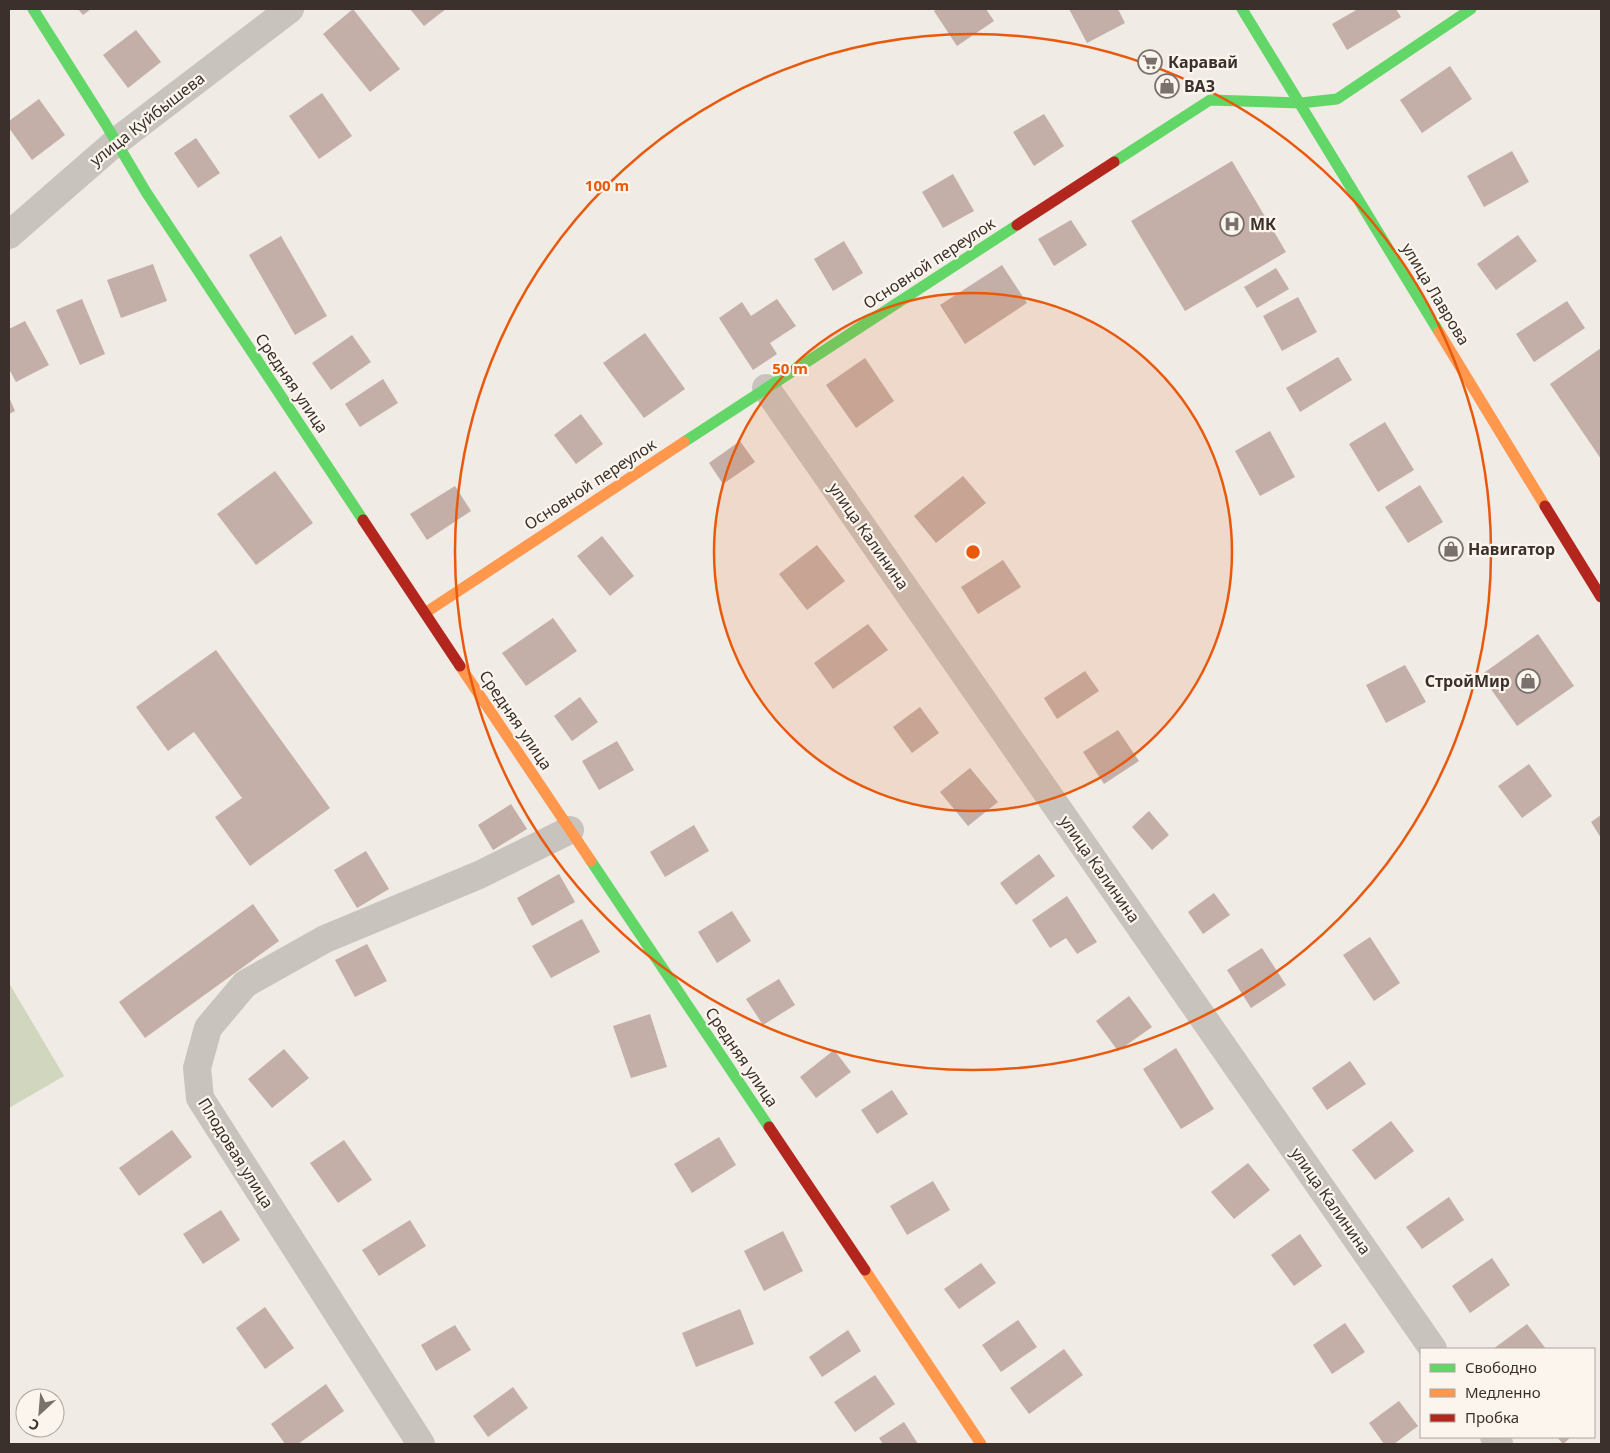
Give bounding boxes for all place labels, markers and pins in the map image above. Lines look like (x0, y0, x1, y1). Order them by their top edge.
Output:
supermarket icon: Каравай (1137, 49, 1163, 75)
place label: Каравай (1168, 51, 1238, 73)
shop icon: ВАЗ (1154, 73, 1180, 99)
place label: ВАЗ (1184, 75, 1215, 97)
hospital icon: МК (1219, 211, 1245, 237)
place label: МК (1250, 213, 1277, 235)
shop icon: Навигатор (1438, 536, 1464, 562)
place label: Навигатор (1468, 538, 1555, 560)
centre of rings (964, 543, 982, 561)
shop icon: СтройМир (1515, 668, 1541, 694)
place label: СтройМир (1425, 670, 1510, 692)

